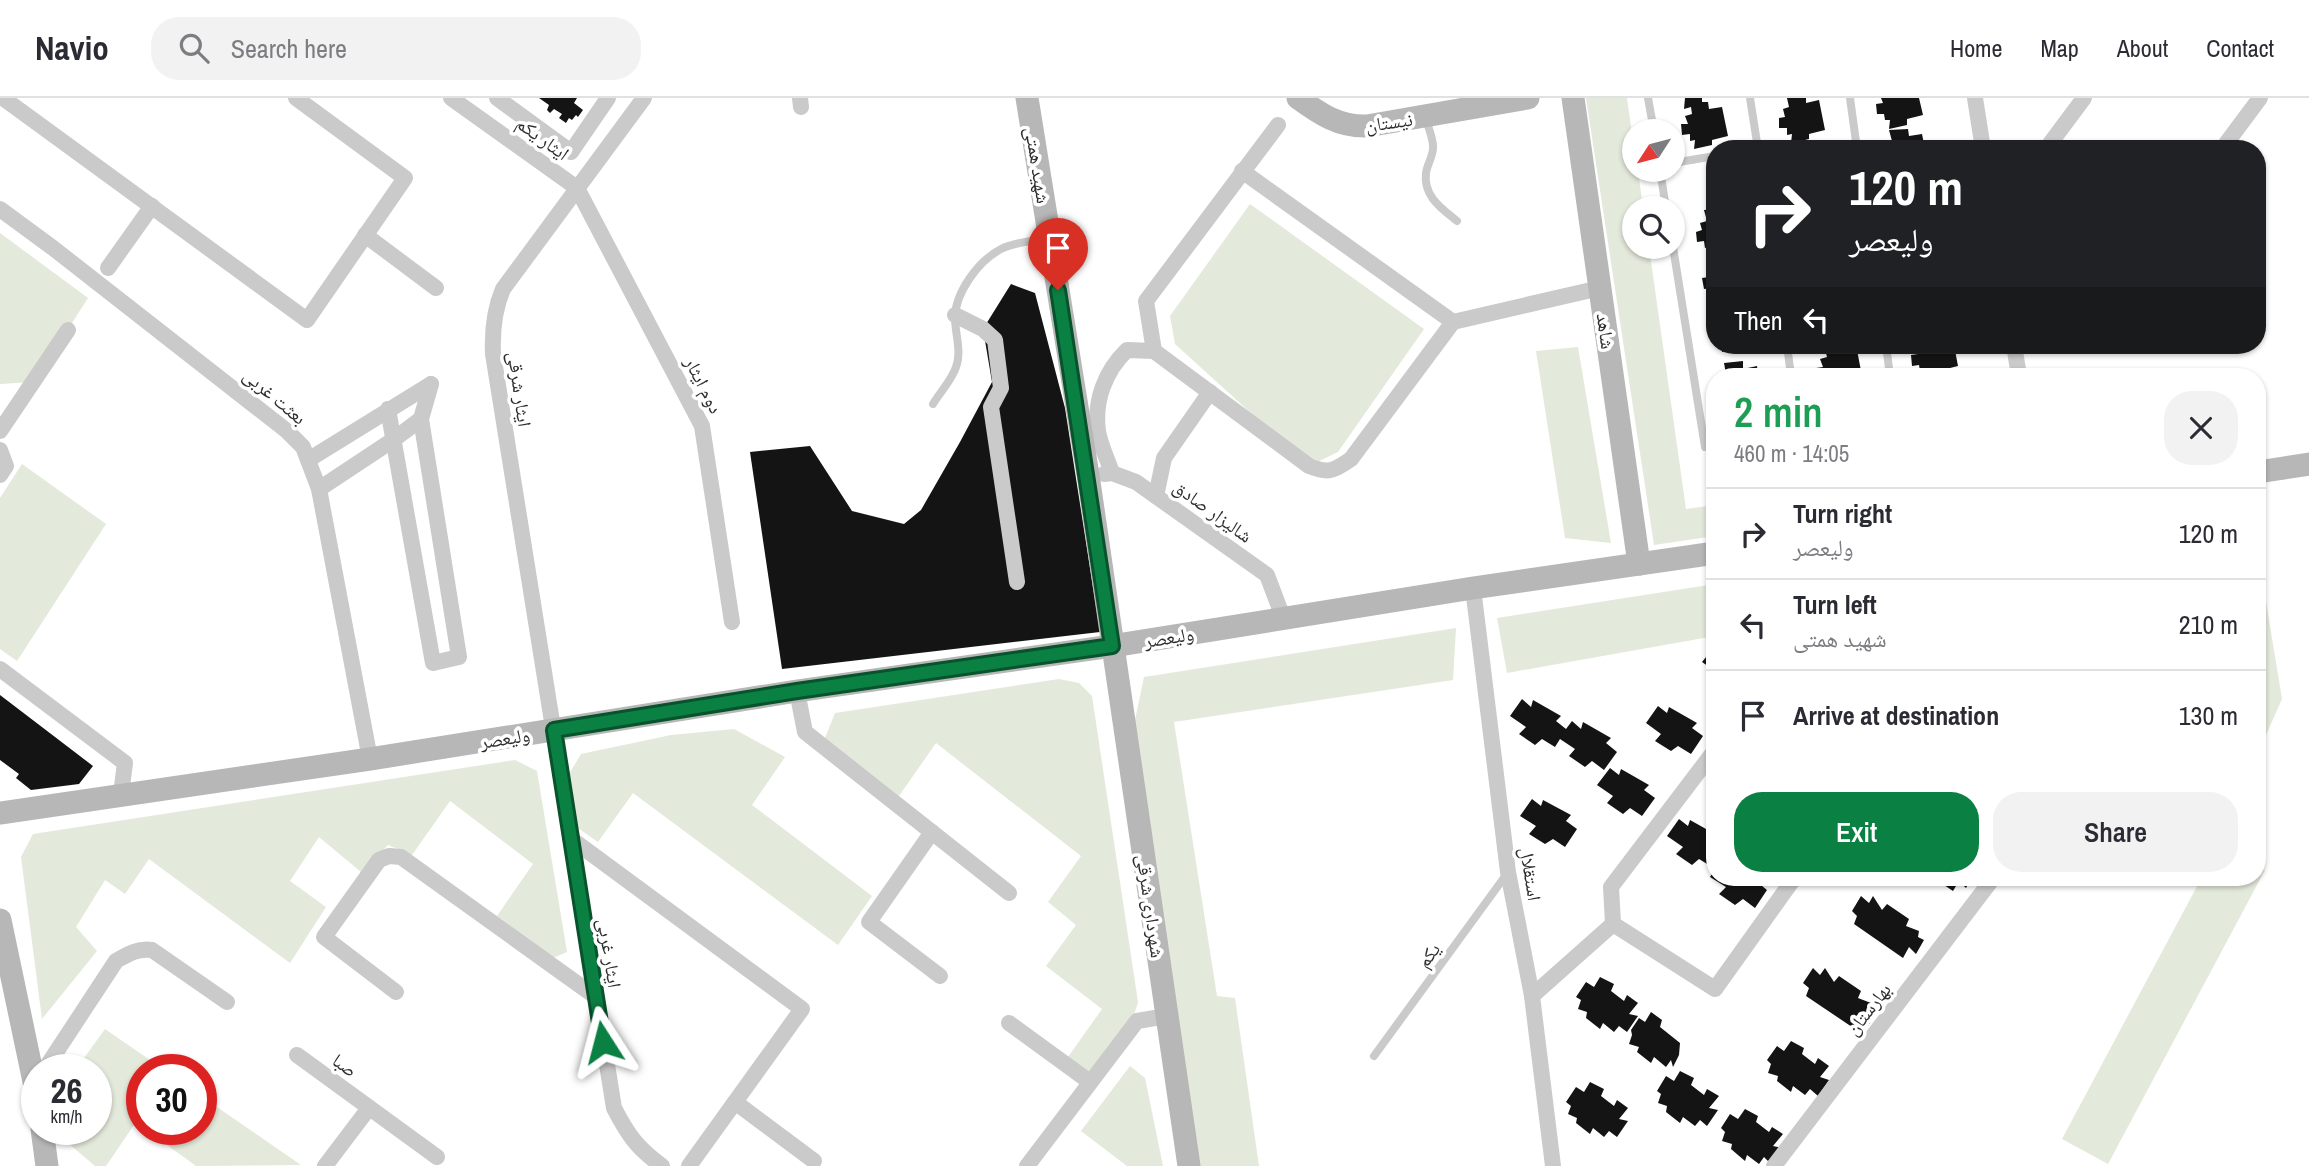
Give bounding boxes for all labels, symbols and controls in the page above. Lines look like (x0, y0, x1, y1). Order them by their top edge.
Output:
search box (151, 17, 641, 80)
text: Navio (35, 26, 109, 70)
icon: search (175, 29, 213, 67)
text: Search here (231, 31, 347, 66)
text: Home (1950, 32, 2002, 64)
text: Map (2040, 32, 2079, 64)
text: About (2117, 32, 2168, 64)
text: Contact (2206, 32, 2274, 64)
street label: نيستان (1364, 106, 1414, 138)
street label: ایثار یکم (511, 110, 575, 166)
north arrow (1622, 119, 1685, 182)
map controls (1622, 119, 1685, 259)
street label: شهید همتی (1019, 125, 1057, 205)
text: 120 m (1849, 154, 1963, 220)
icon: right (1734, 168, 1825, 259)
button: search (1622, 196, 1685, 259)
pin (1028, 218, 1088, 290)
text: ولیعصر (1849, 218, 1933, 261)
icon: arrive (1039, 229, 1077, 267)
icon: left (1797, 301, 1835, 339)
text: Then (1734, 303, 1783, 338)
street label: شاهد (1591, 311, 1621, 351)
street label: ایثار شرقی (502, 350, 538, 428)
street label: دوم ایثار (677, 351, 729, 418)
street label: بعثت غربی (238, 362, 312, 430)
text: 2 min (1734, 384, 1823, 440)
button: close (2164, 391, 2238, 465)
text: 460 m · 14:05 (1734, 438, 1849, 469)
street label: شالیزار صادق (1168, 473, 1258, 549)
text: Turn right (1793, 496, 1892, 531)
icon: right (1734, 515, 1772, 553)
text: 120 m (2179, 516, 2238, 551)
text: ولیعصر (1793, 532, 1854, 563)
text: Turn left (1793, 587, 1877, 622)
icon: left (1734, 606, 1772, 644)
text: 210 m (2179, 607, 2238, 642)
street label: ولیعصر (1141, 620, 1196, 654)
text: شهید همتی (1793, 623, 1887, 654)
icon: arrive (1734, 697, 1772, 735)
text: Arrive at destination (1793, 698, 1999, 733)
text: 130 m (2179, 698, 2238, 733)
street label: ولیعصر (477, 721, 532, 755)
button: Exit (1734, 792, 1979, 872)
button: Share (1993, 792, 2238, 872)
street label: استقلال (1514, 845, 1548, 903)
street label: شهرداری شرقی (1131, 852, 1171, 960)
street label: ایثار غربی (592, 916, 628, 990)
street label: یکم (1410, 937, 1446, 973)
street label: بهارستان (1839, 977, 1897, 1041)
position arrow (566, 1005, 640, 1079)
street label: صبا (327, 1047, 363, 1083)
speed limit sign: 30 (126, 1054, 217, 1145)
text: 26 (51, 1067, 82, 1114)
text: km/h (51, 1104, 83, 1129)

